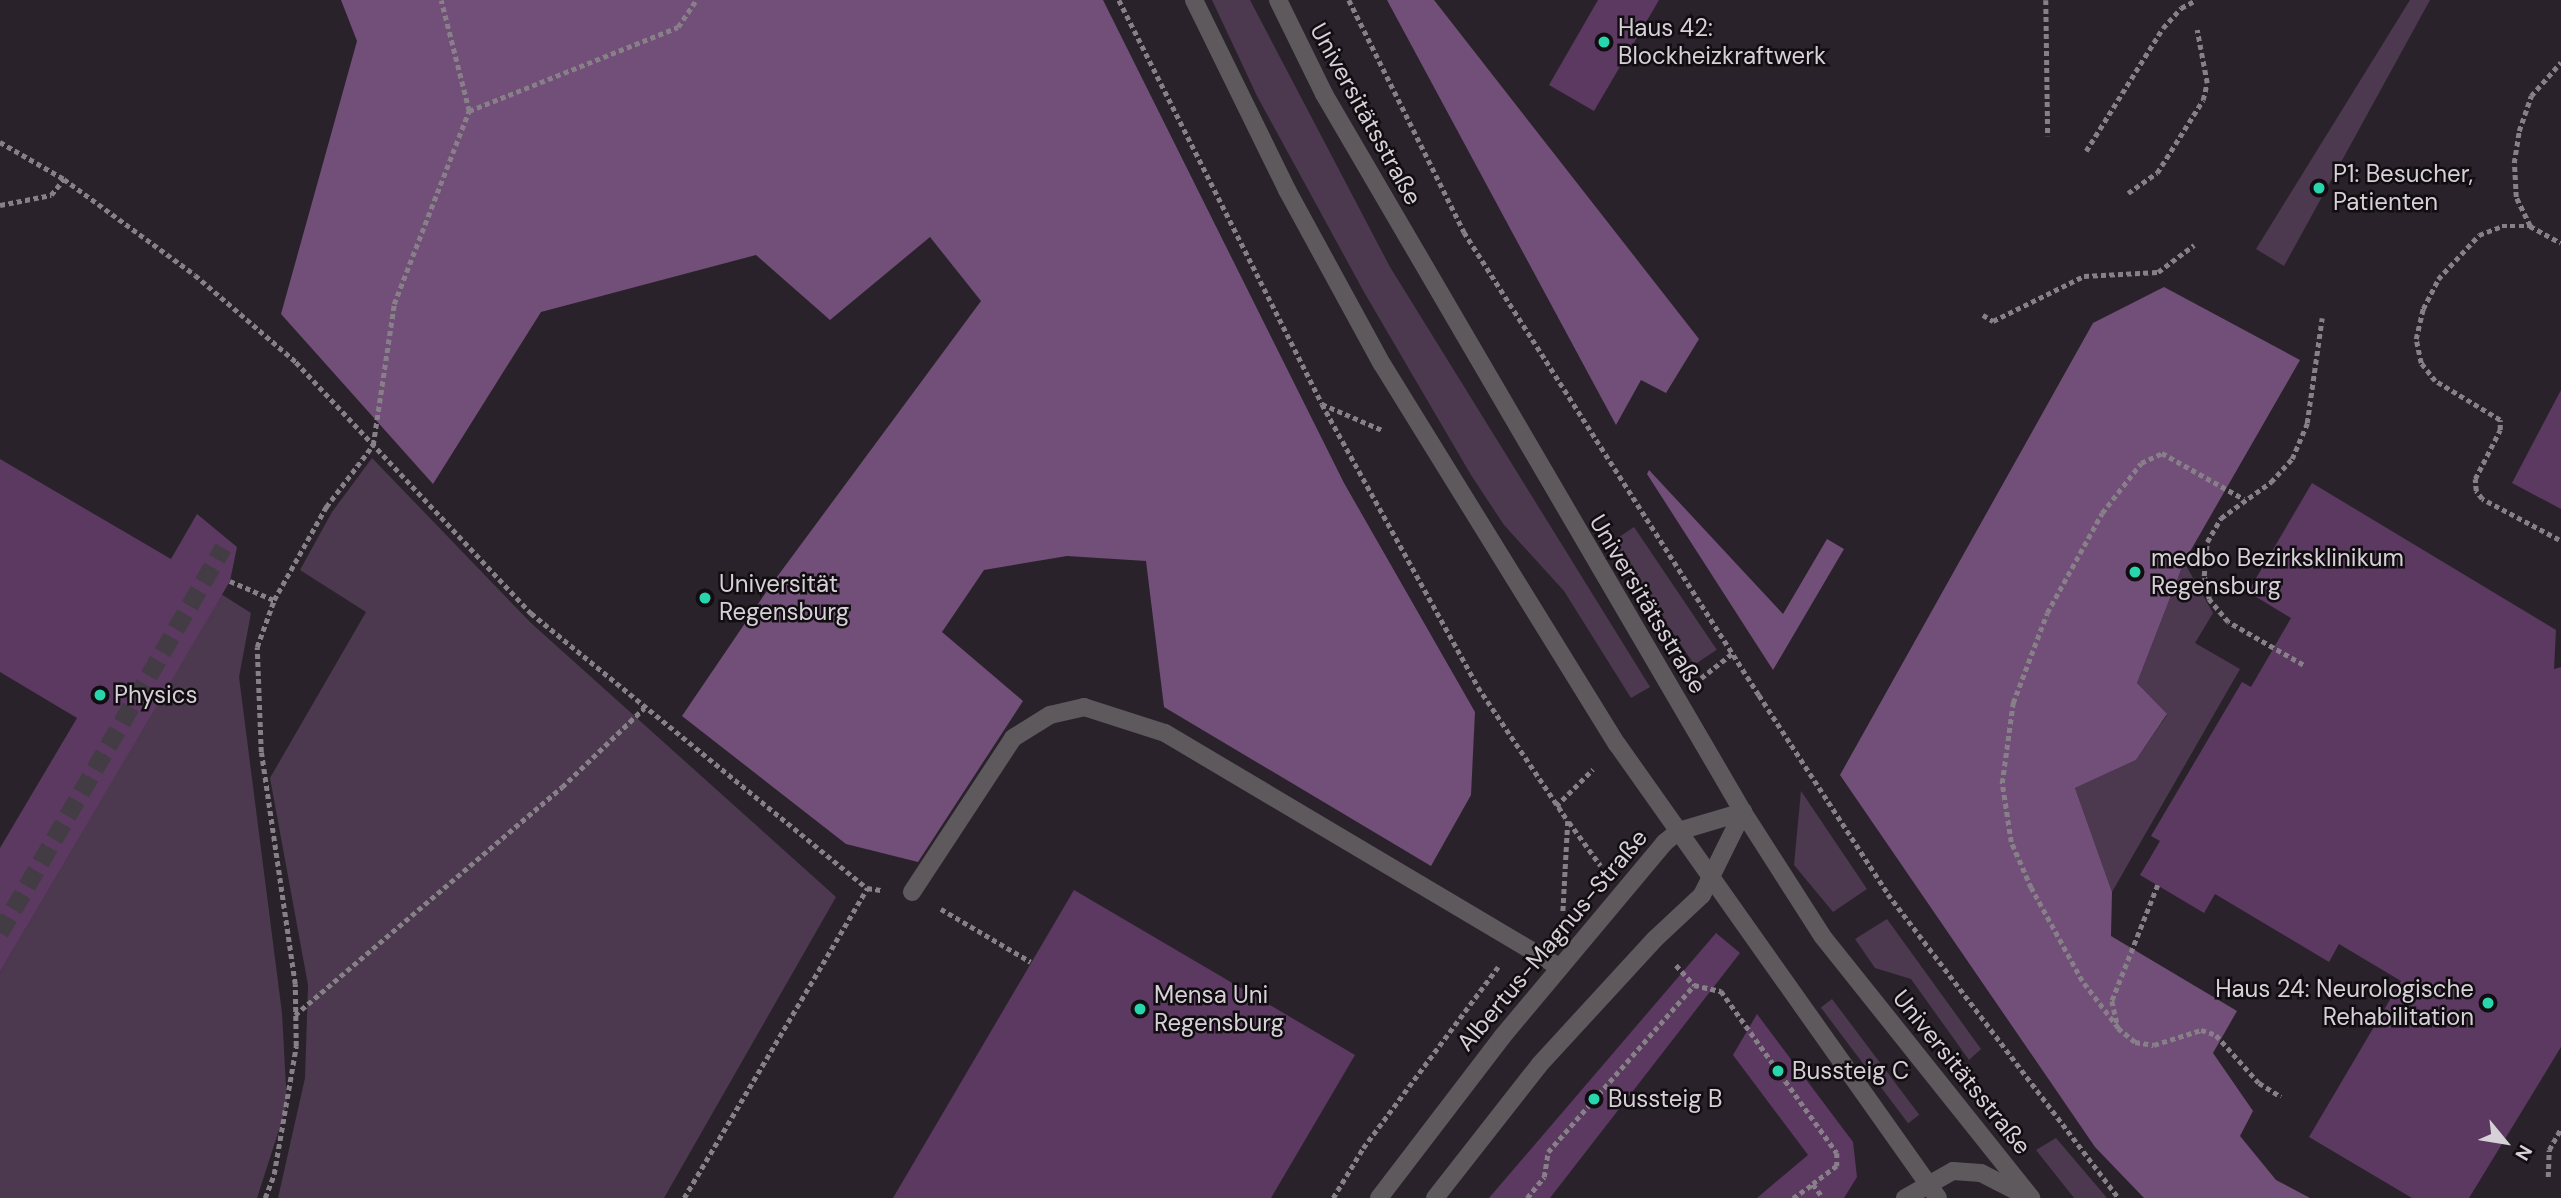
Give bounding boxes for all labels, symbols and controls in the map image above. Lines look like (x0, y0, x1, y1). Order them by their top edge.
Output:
place label: Haus 42: Blockheizkraftwerk (1618, 14, 1826, 70)
street label: Universitätsstraße (1304, 18, 1428, 210)
marker: Haus 42: Blockheizkraftwerk (1596, 34, 1612, 50)
place label: P1: Besucher, Patienten (2333, 160, 2473, 216)
marker: P1: Besucher, Patienten (2311, 180, 2327, 196)
street label: Universitätsstraße (1583, 509, 1713, 699)
place label: medbo Bezirksklinikum Regensburg (2151, 544, 2404, 600)
marker: medbo Bezirksklinikum Regensburg (2125, 562, 2145, 582)
place label: Universität Regensburg (719, 570, 849, 626)
marker: Universität Regensburg (697, 590, 713, 606)
place label: Physics (114, 681, 198, 709)
marker: Physics (92, 687, 108, 703)
street label: Albertus-Magnus-Straße (1451, 823, 1653, 1057)
place label: Haus 24: Neurologische Rehabilitation (2215, 975, 2474, 1031)
place label: Mensa Uni Regensburg (1154, 981, 1284, 1037)
street label: Universitätsstraße (1887, 984, 2037, 1160)
marker: Haus 24: Neurologische Rehabilitation (2480, 995, 2496, 1011)
marker: Mensa Uni Regensburg (1132, 1001, 1148, 1017)
place label: Bussteig C (1792, 1057, 1909, 1085)
marker: Bussteig C (1770, 1063, 1786, 1079)
place label: Bussteig B (1608, 1085, 1723, 1113)
marker: Bussteig B (1586, 1091, 1602, 1107)
north arrow (2470, 1107, 2540, 1177)
text: N (2509, 1140, 2538, 1165)

